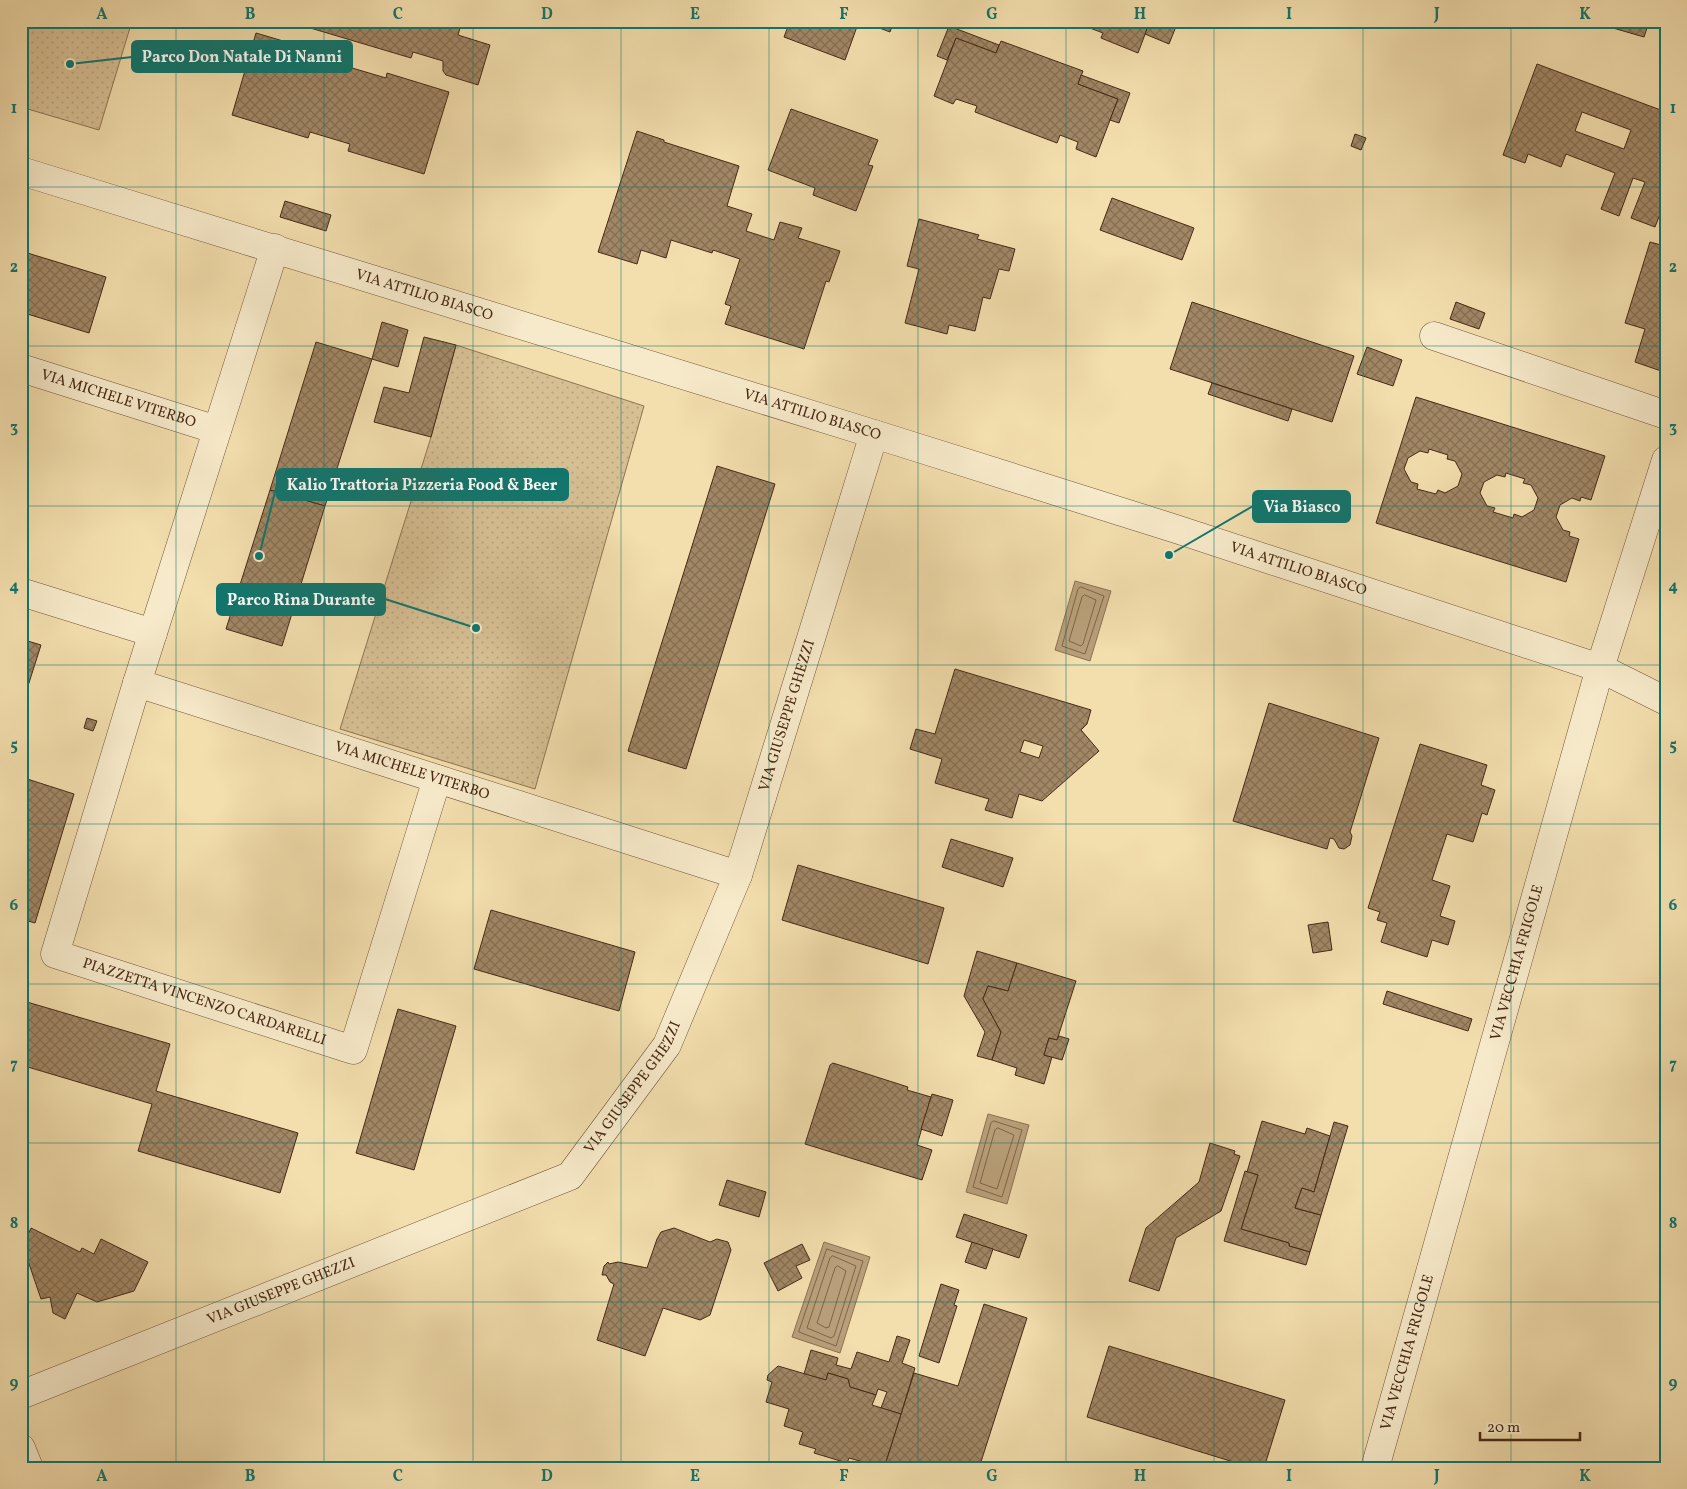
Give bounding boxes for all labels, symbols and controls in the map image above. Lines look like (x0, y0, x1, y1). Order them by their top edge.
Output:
text: A (96, 4, 108, 26)
text: B (245, 4, 256, 26)
text: C (393, 4, 403, 26)
text: D (541, 4, 553, 26)
text: E (690, 4, 700, 26)
text: F (839, 4, 849, 26)
text: G (986, 4, 998, 26)
text: H (1134, 4, 1146, 26)
text: I (1286, 4, 1292, 26)
text: J (1433, 4, 1440, 26)
text: K (1579, 4, 1591, 26)
callout: Parco Don Natale Di Nanni (132, 41, 352, 72)
text: Parco Don Natale Di Nanni (142, 47, 343, 69)
text: 1 (11, 98, 17, 120)
text: 1 (1670, 98, 1676, 120)
text: 2 (10, 257, 18, 279)
text: 2 (1669, 257, 1677, 279)
street label: VIA ATTILIO BIASCO (353, 264, 496, 326)
street label: VIA MICHELE VITERBO (38, 364, 199, 433)
street label: VIA ATTILIO BIASCO (741, 384, 884, 446)
text: 3 (10, 417, 18, 439)
text: 3 (1669, 417, 1677, 439)
callout: Kalio Trattoria Pizzeria Food & Beer (277, 469, 568, 500)
text: Kalio Trattoria Pizzeria Food & Beer (287, 475, 558, 497)
callout: Via Biasco (1253, 491, 1350, 522)
text: Via Biasco (1263, 497, 1341, 519)
street label: VIA ATTILIO BIASCO (1227, 537, 1370, 601)
text: 4 (9, 576, 19, 598)
text: 4 (1668, 576, 1678, 598)
callout: Parco Rina Durante (217, 584, 385, 615)
text: Parco Rina Durante (227, 590, 375, 612)
street label: VIA GIUSEPPE GHEZZI (754, 637, 820, 794)
text: 5 (10, 735, 18, 757)
text: 5 (1669, 735, 1677, 757)
street label: VIA MICHELE VITERBO (332, 736, 492, 805)
street label: VIA VECCHIA FRIGOLE (1485, 882, 1549, 1043)
text: 6 (10, 895, 19, 917)
text: 6 (1669, 895, 1678, 917)
street label: PIAZZETTA VINCENZO CARDARELLI (80, 953, 329, 1051)
street label: VIA GIUSEPPE GHEZZI (579, 1018, 686, 1158)
text: 7 (10, 1054, 18, 1076)
text: 7 (1669, 1054, 1677, 1076)
text: 8 (10, 1213, 18, 1235)
text: 8 (1669, 1213, 1677, 1235)
street label: VIA GIUSEPPE GHEZZI (204, 1252, 358, 1330)
street label: VIA VECCHIA FRIGOLE (1376, 1272, 1439, 1433)
text: 9 (10, 1373, 19, 1395)
text: 9 (1669, 1373, 1678, 1395)
scale bar (1480, 1409, 1580, 1441)
text: 20 m (1487, 1418, 1520, 1439)
text: A (96, 1466, 108, 1488)
text: B (245, 1466, 256, 1488)
text: C (393, 1466, 403, 1488)
text: D (541, 1466, 553, 1488)
text: E (690, 1466, 700, 1488)
text: F (839, 1466, 849, 1488)
text: G (986, 1466, 998, 1488)
text: H (1134, 1466, 1146, 1488)
text: I (1286, 1466, 1292, 1488)
text: J (1433, 1466, 1440, 1488)
text: K (1579, 1466, 1591, 1488)

